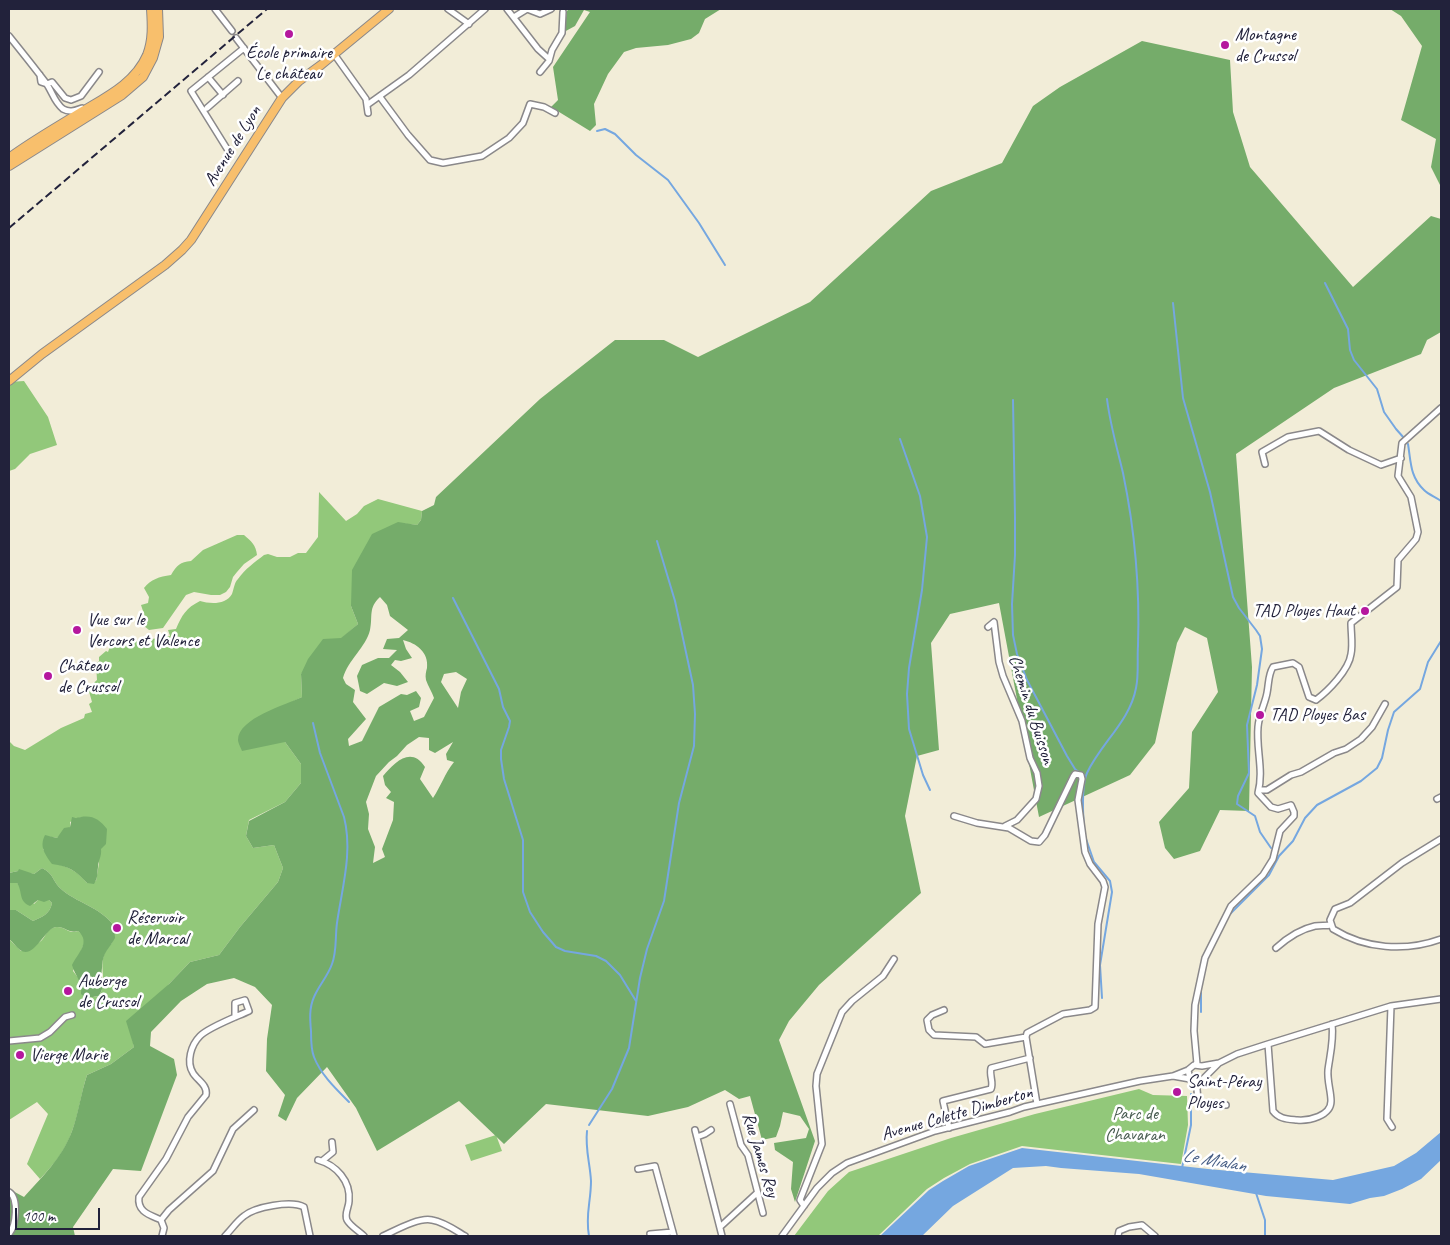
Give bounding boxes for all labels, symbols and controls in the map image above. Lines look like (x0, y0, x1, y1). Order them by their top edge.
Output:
place label: Montagne de Crussol (1235, 24, 1296, 66)
marker: École primaire Le château (283, 28, 295, 40)
marker: Montagne de Crussol (1219, 39, 1231, 51)
place label: École primaire Le château (246, 42, 332, 84)
street label: Avenue de Lyon (200, 102, 266, 190)
place label: TAD Ployes Haut (1253, 600, 1355, 622)
marker: TAD Ployes Haut (1359, 605, 1371, 617)
place label: Vue sur le Vercors et Valence (87, 609, 199, 652)
marker: Vue sur le Vercors et Valence (71, 624, 83, 636)
street label: Chemin du Buisson (1003, 653, 1059, 767)
place label: Château de Crussol (58, 655, 119, 698)
marker: Château de Crussol (42, 670, 54, 682)
place label: TAD Ployes Bas (1270, 704, 1365, 726)
marker: TAD Ployes Bas (1254, 709, 1266, 721)
place label: Réservoir de Marcal (127, 907, 188, 950)
marker: Réservoir de Marcal (111, 922, 123, 934)
place label: Auberge de Crussol (78, 970, 139, 1012)
marker: Auberge de Crussol (62, 985, 74, 997)
place label: Vierge Marie (30, 1044, 108, 1066)
marker: Vierge Marie (14, 1049, 26, 1061)
place label: Saint-Péray Ployes (1187, 1071, 1261, 1114)
street label: Avenue Colette Dimberton (879, 1082, 1035, 1146)
marker: Saint-Péray Ployes (1171, 1086, 1183, 1098)
park label: Parc de Chavaran (1105, 1103, 1165, 1146)
street label: Rue James Rey (737, 1110, 783, 1200)
water label: Le Mialan (1181, 1144, 1247, 1178)
scale bar (18, 1198, 102, 1230)
text: 100 m (23, 1207, 55, 1226)

